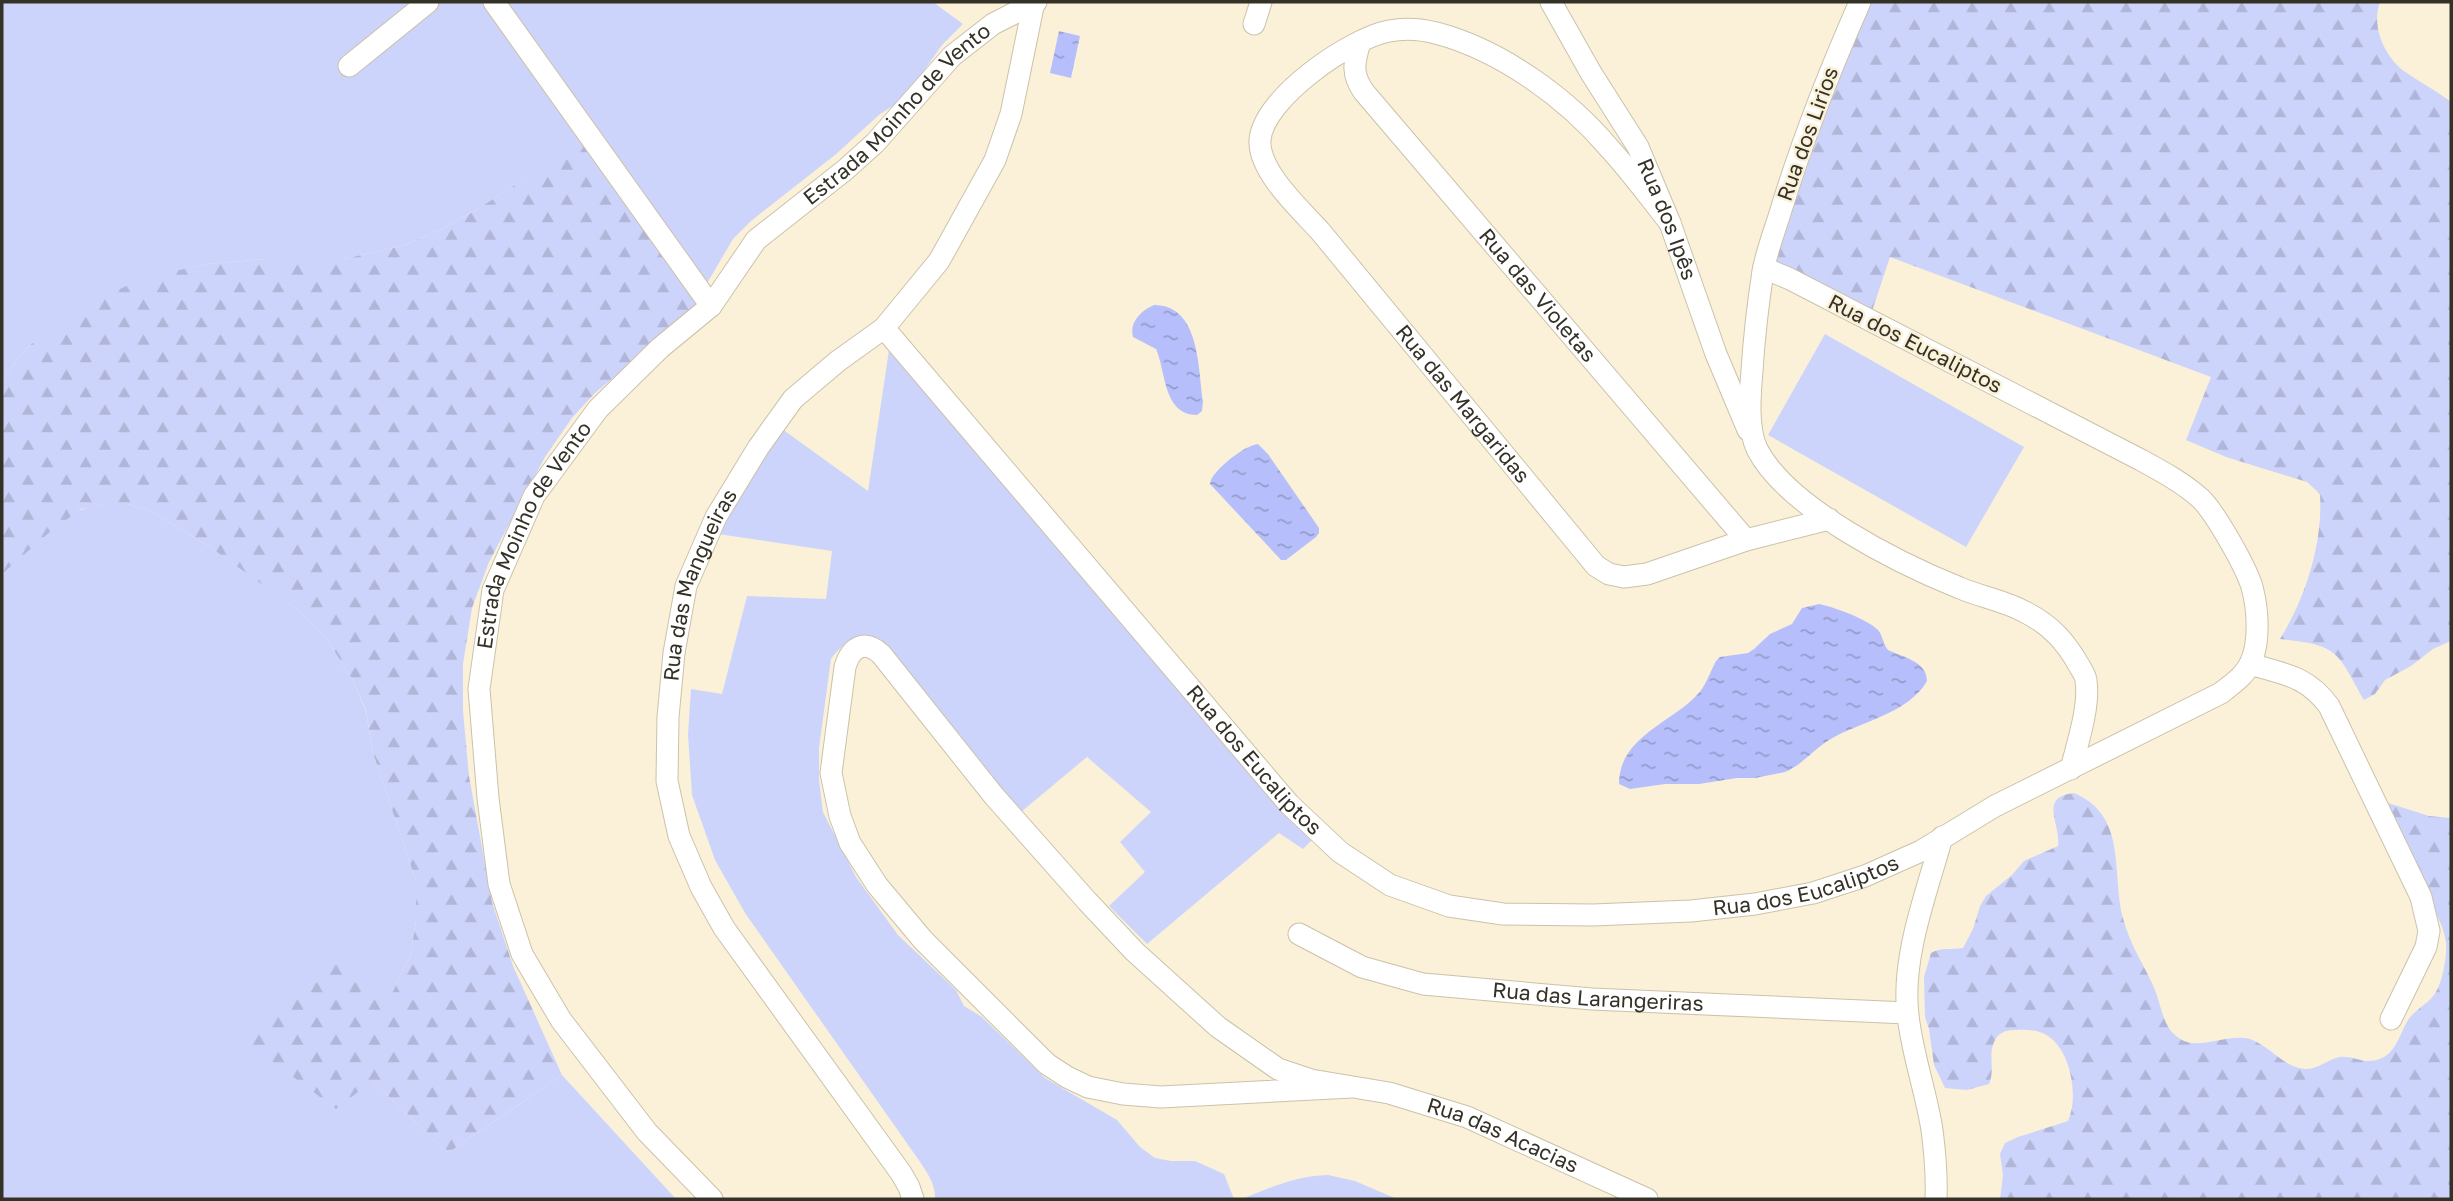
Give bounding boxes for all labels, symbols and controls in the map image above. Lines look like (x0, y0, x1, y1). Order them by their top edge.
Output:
street label: Estrada Moinho de Vento (798, 17, 995, 210)
street label: Rua dos Lirios (1771, 63, 1843, 204)
street label: Rua dos Ipês (1632, 154, 1703, 283)
street label: Rua das Violetas (1474, 223, 1602, 367)
street label: Rua dos Eucaliptos (1824, 288, 2007, 398)
street label: Rua das Margaridas (1391, 319, 1536, 488)
street label: Estrada Moinho de Vento (471, 416, 597, 651)
street label: Rua das Mangueiras (657, 484, 742, 682)
street label: Rua dos Eucaliptos (1181, 679, 1328, 840)
street label: Rua dos Eucaliptos (1711, 849, 1902, 921)
street label: Rua das Larangeriras (1491, 976, 1704, 1016)
street label: Rua das Acacias (1424, 1091, 1583, 1178)

